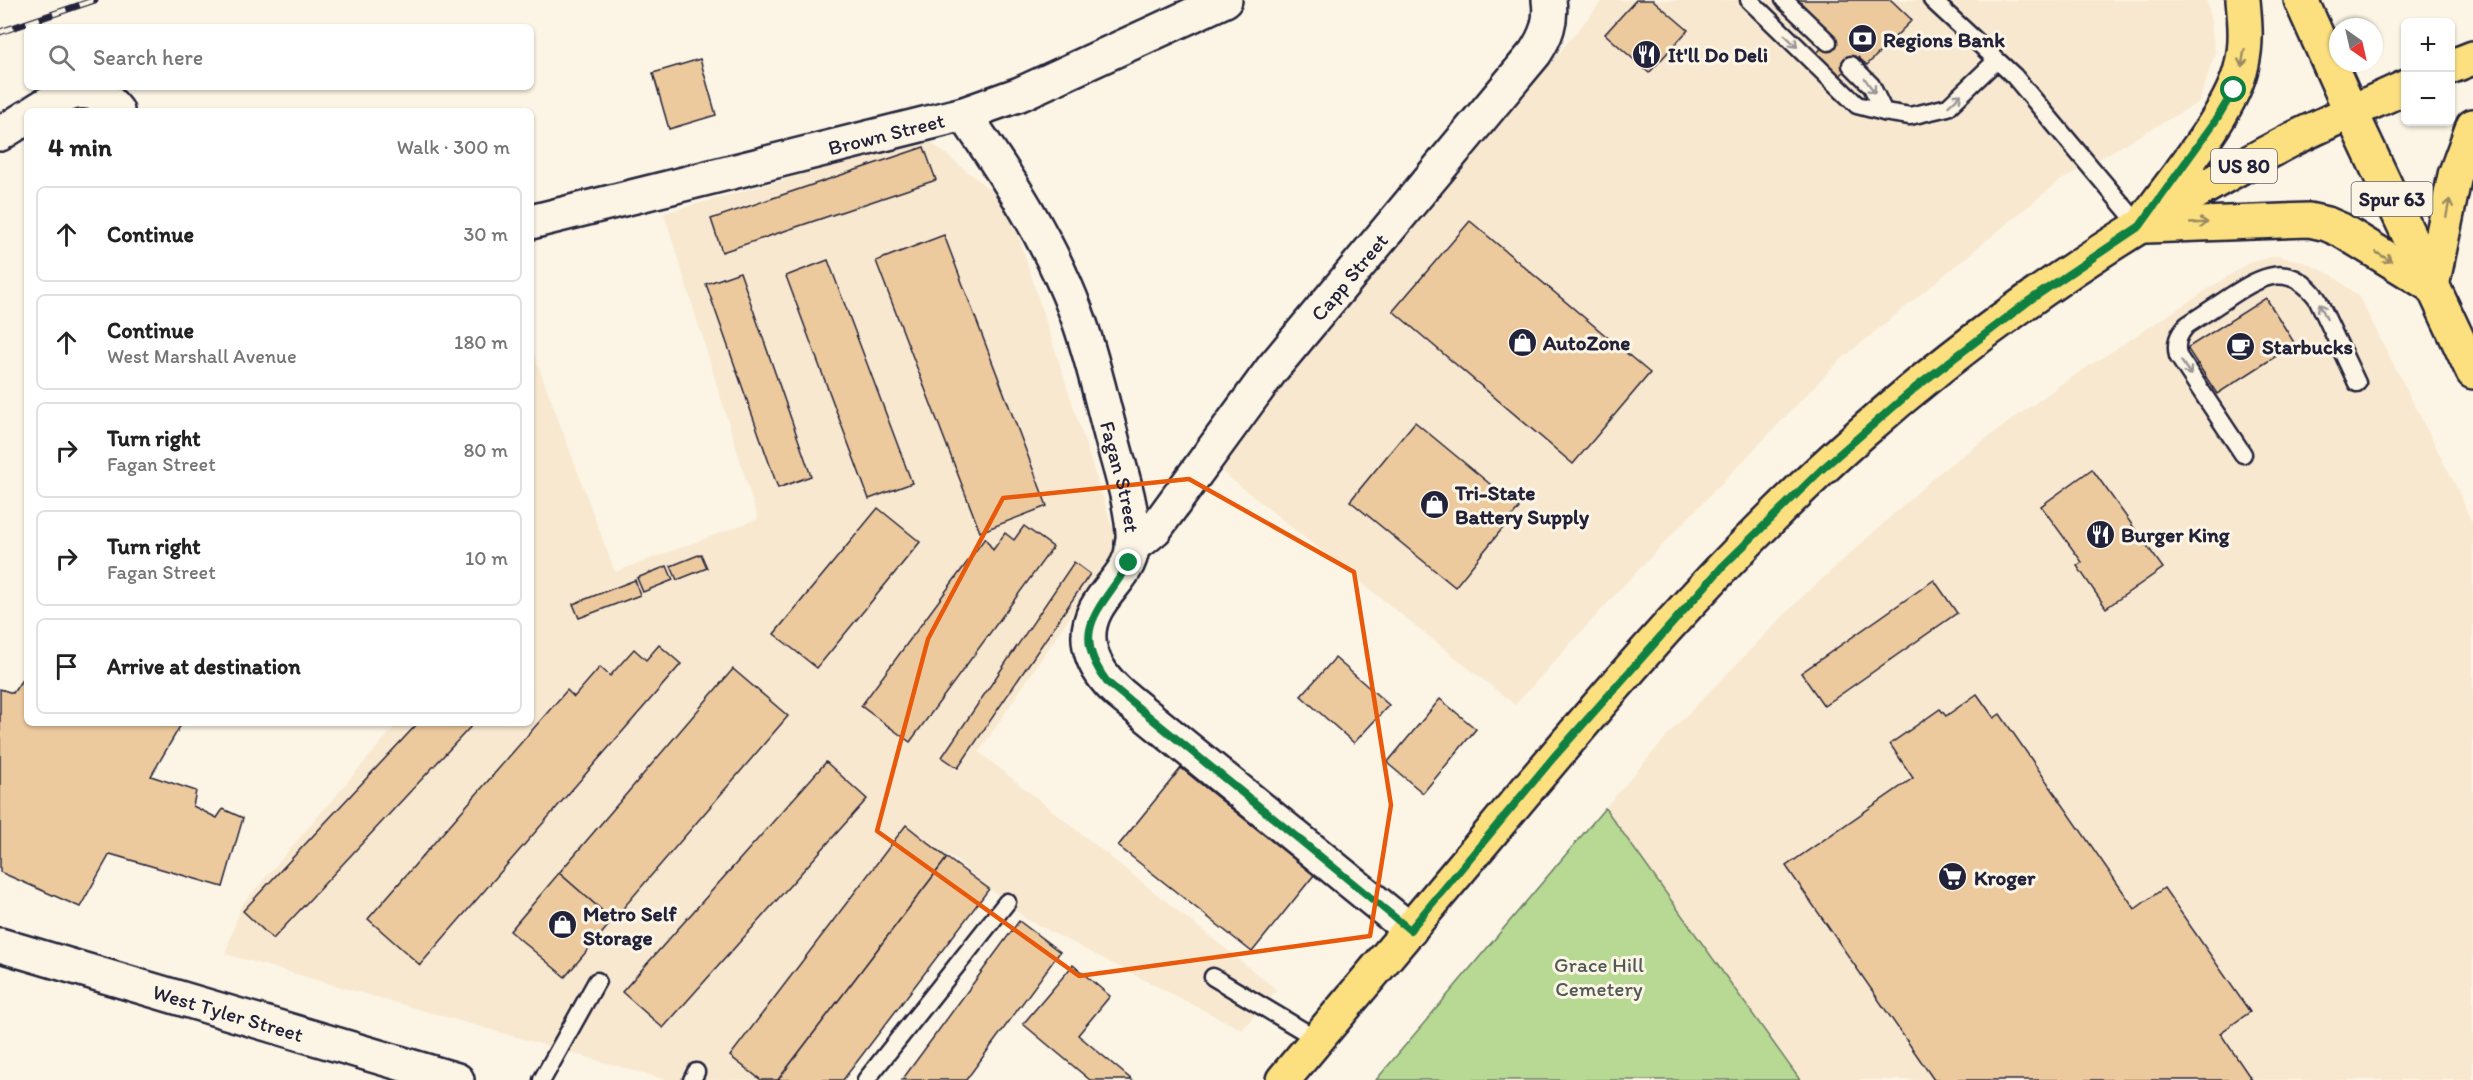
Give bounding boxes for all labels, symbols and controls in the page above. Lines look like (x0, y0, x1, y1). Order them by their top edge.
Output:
north arrow (2329, 18, 2383, 72)
map controls (2401, 18, 2455, 126)
button: + (2401, 18, 2455, 72)
bank icon: Regions Bank (1846, 23, 1878, 55)
search box (24, 24, 534, 90)
place label: Regions Bank (1883, 27, 2005, 53)
one-way arrow (1783, 33, 1798, 48)
restaurant icon: It'll Do Deli (1631, 38, 1663, 70)
icon: search (45, 41, 78, 74)
place label: It'll Do Deli (1668, 42, 1768, 67)
text: Search here (93, 44, 203, 71)
one-way arrow (2237, 48, 2248, 67)
button: − (2401, 72, 2455, 126)
route start (2220, 76, 2246, 102)
one-way arrow (1864, 78, 1876, 94)
one-way arrow (1947, 93, 1962, 107)
street label: Brown Street (825, 107, 947, 160)
text: 4 min (48, 131, 112, 163)
text: Walk · 300 m (397, 135, 510, 159)
road number: US 80 (2211, 149, 2277, 183)
road number: Spur 63 (2352, 182, 2432, 216)
one-way arrow (2443, 199, 2454, 219)
icon: ahead (50, 218, 83, 251)
one-way arrow (2188, 218, 2208, 229)
text: Continue (107, 221, 194, 248)
text: 30 m (463, 222, 508, 246)
street label: Capp Street (1305, 228, 1393, 326)
one-way arrow (2375, 251, 2392, 263)
one-way arrow (2317, 303, 2329, 321)
text: Continue (107, 317, 194, 344)
icon: ahead (50, 326, 83, 359)
shop icon: AutoZone (1506, 326, 1538, 358)
text: 180 m (454, 330, 508, 354)
place label: AutoZone (1542, 330, 1630, 355)
cafe icon: Starbucks (2225, 330, 2257, 362)
place label: Starbucks (2262, 334, 2353, 359)
text: West Marshall Avenue (107, 344, 297, 368)
one-way arrow (2180, 359, 2192, 375)
street label: Fagan Street (1095, 418, 1145, 534)
text: Turn right (107, 425, 201, 452)
icon: right (50, 434, 83, 467)
text: 80 m (463, 438, 508, 462)
text: Fagan Street (107, 452, 216, 476)
place label: Tri-State Battery Supply (1454, 480, 1590, 530)
shop icon: Tri-State Battery Supply (1418, 488, 1450, 520)
restaurant icon: Burger King (2084, 518, 2116, 550)
place label: Burger King (2121, 522, 2230, 548)
text: Turn right (107, 533, 201, 560)
icon: right (50, 542, 83, 575)
text: 10 m (465, 546, 508, 570)
route end (1115, 549, 1141, 575)
text: Fagan Street (107, 560, 216, 584)
icon: arrive (50, 650, 83, 683)
text: Arrive at destination (107, 653, 301, 680)
supermarket icon: Kroger (1937, 861, 1969, 893)
place label: Kroger (1974, 865, 2036, 891)
place label: Metro Self Storage (583, 901, 678, 951)
shop icon: Metro Self Storage (546, 909, 578, 941)
park label: Grace Hill Cemetery (1554, 952, 1644, 1001)
street label: West Tyler Street (150, 978, 307, 1046)

